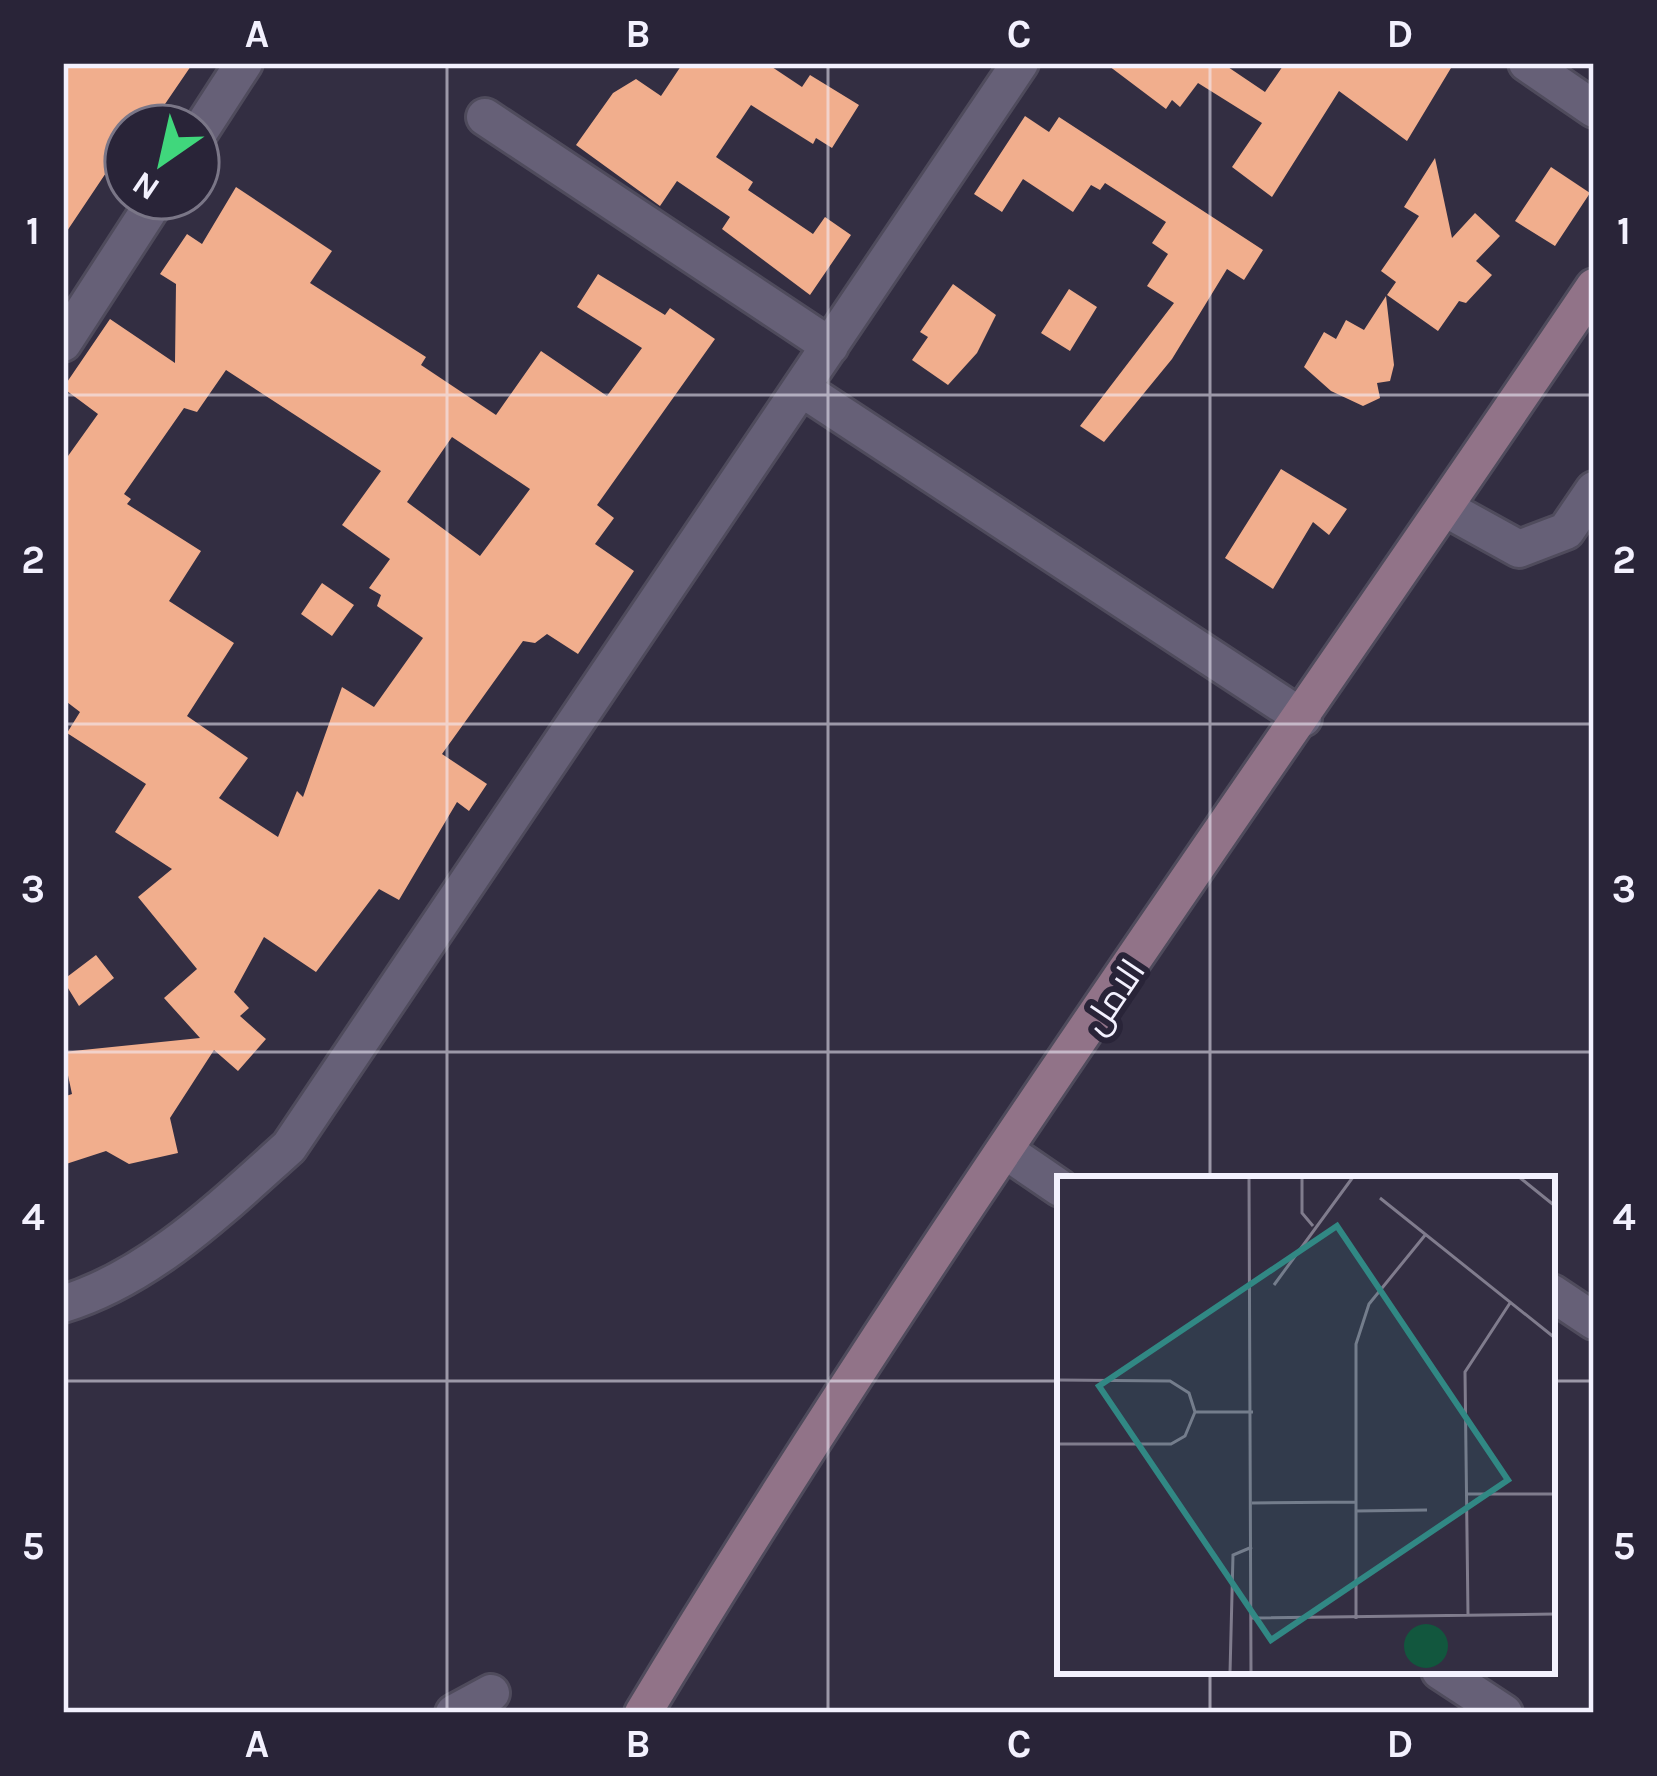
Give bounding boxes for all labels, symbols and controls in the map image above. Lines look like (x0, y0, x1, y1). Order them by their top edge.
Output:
text: A (245, 11, 269, 57)
text: B (625, 11, 651, 57)
text: C (1007, 11, 1031, 57)
text: D (1387, 11, 1413, 57)
north arrow (102, 102, 222, 222)
text: N (125, 164, 166, 208)
text: 1 (26, 208, 40, 254)
text: 1 (1617, 208, 1631, 254)
text: 2 (21, 537, 45, 583)
text: 2 (1612, 537, 1636, 583)
text: 3 (21, 866, 45, 912)
text: 3 (1612, 866, 1636, 912)
street label: الامل (1074, 951, 1154, 1042)
inset map (1057, 1176, 1555, 1674)
text: 4 (21, 1194, 45, 1240)
text: 4 (1612, 1194, 1636, 1240)
text: 5 (22, 1523, 44, 1569)
text: 5 (1613, 1523, 1635, 1569)
text: A (245, 1721, 269, 1767)
text: B (625, 1721, 651, 1767)
text: C (1007, 1721, 1031, 1767)
text: D (1387, 1721, 1413, 1767)

